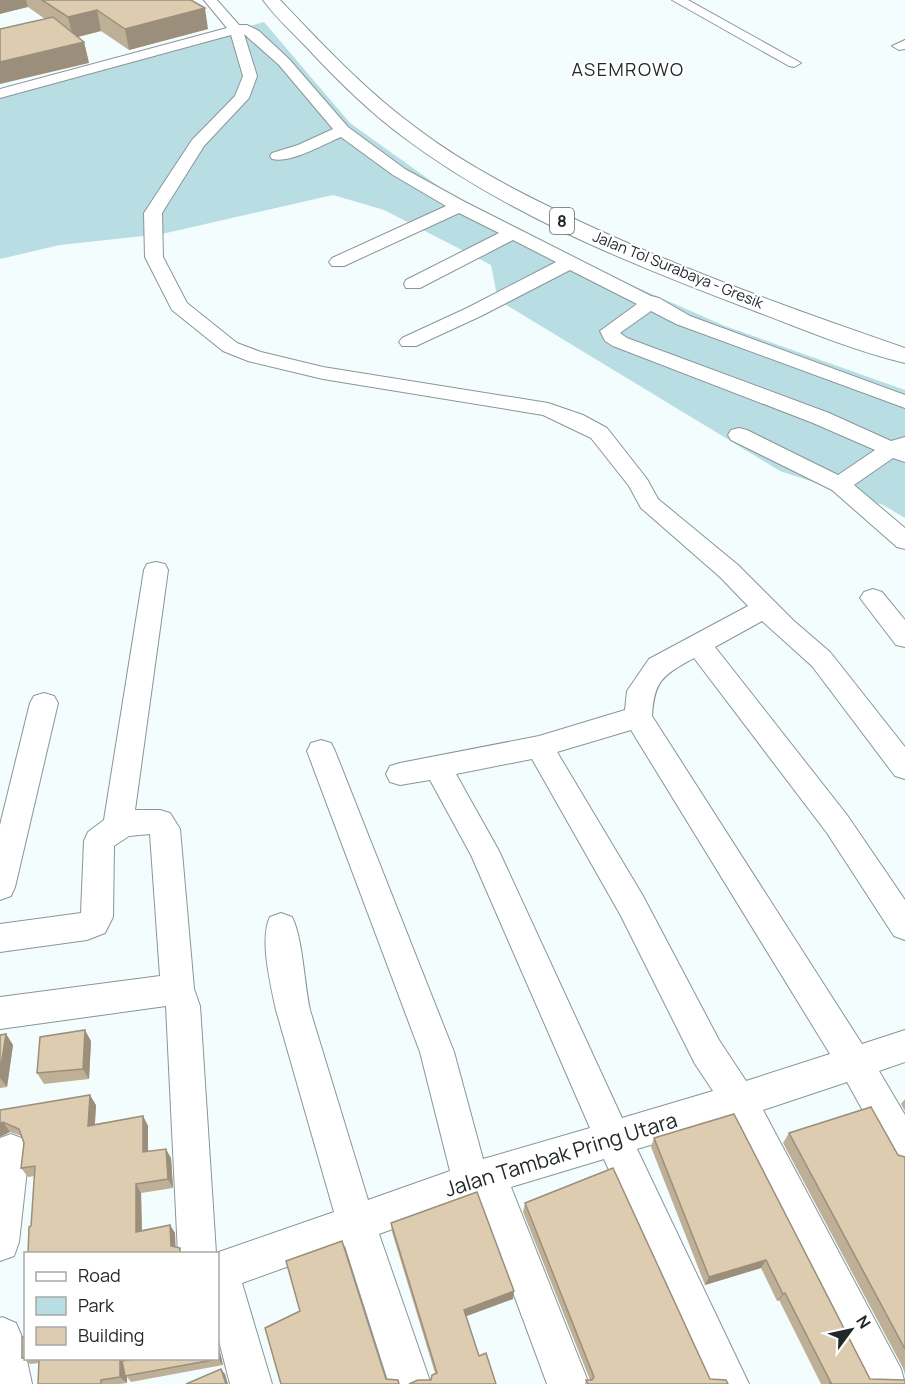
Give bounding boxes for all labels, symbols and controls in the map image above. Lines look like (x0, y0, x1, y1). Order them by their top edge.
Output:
district label: ASEMROWO (572, 57, 684, 81)
road number: 8 (550, 208, 574, 234)
street label: Jalan Tol Surabaya - Gresik (590, 226, 767, 314)
street label: Jalan Tambak Pring Utara (441, 1105, 680, 1203)
legend (24, 1252, 219, 1360)
text: Road (78, 1263, 121, 1287)
text: Park (78, 1293, 115, 1317)
north arrow (821, 1300, 881, 1360)
text: N (851, 1311, 876, 1333)
text: Building (78, 1323, 144, 1347)

